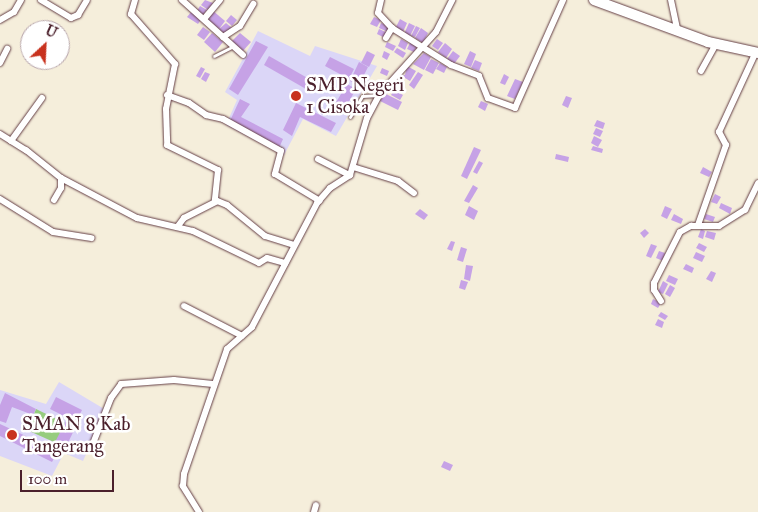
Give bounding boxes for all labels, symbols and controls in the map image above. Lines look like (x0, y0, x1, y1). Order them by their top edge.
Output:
north arrow (20, 20, 70, 70)
text: U (43, 22, 60, 42)
place label: SMP Negeri 1 Cisoka (306, 74, 404, 118)
marker: SMP Negeri 1 Cisoka (290, 90, 302, 102)
place label: SMAN 8 Kab Tangerang (22, 413, 130, 457)
marker: SMAN 8 Kab Tangerang (6, 429, 18, 441)
scale bar (22, 460, 116, 492)
text: 100 m (28, 470, 67, 488)

